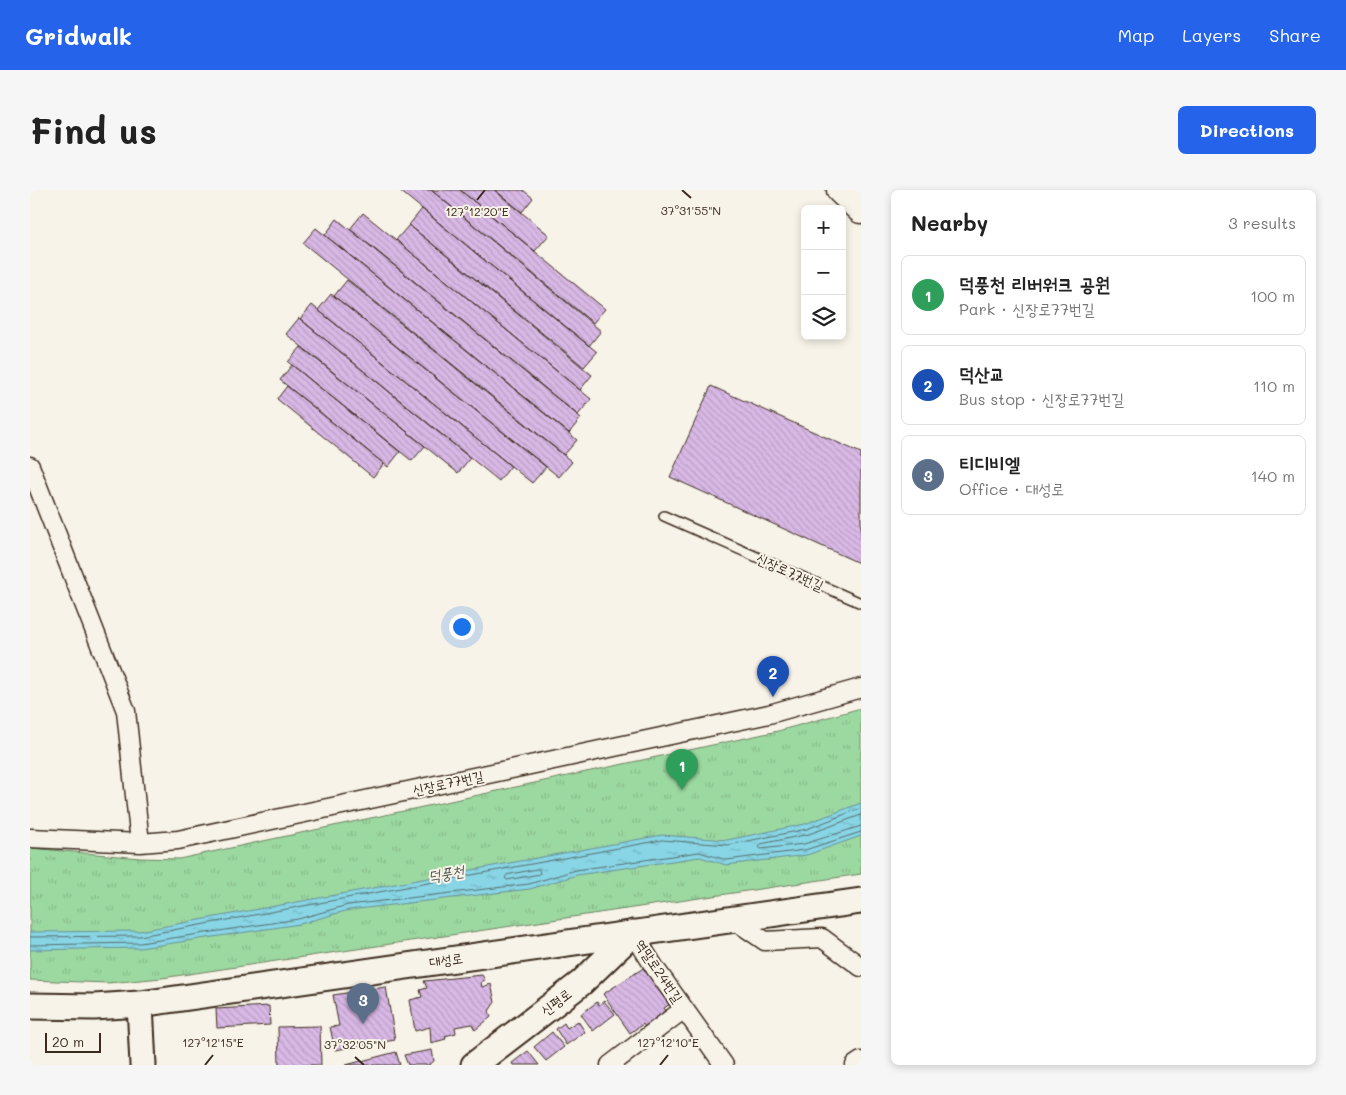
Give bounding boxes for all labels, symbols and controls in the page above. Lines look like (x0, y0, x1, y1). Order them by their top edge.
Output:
text: Gridwalk (25, 20, 132, 51)
text: Map (1118, 23, 1154, 47)
text: Layers (1182, 23, 1241, 47)
text: Share (1269, 23, 1321, 47)
button: Directions (1178, 106, 1316, 154)
text: Find us (30, 107, 157, 153)
text: 37°31'55"N (661, 202, 721, 218)
text: 127°12'20"E (445, 203, 509, 219)
map controls (801, 205, 846, 340)
button: + (801, 205, 846, 250)
text: Nearby (911, 209, 988, 236)
text: 3 results (1228, 212, 1296, 233)
button: − (801, 250, 846, 295)
text: 덕풍천 리버워크 공원 (959, 271, 1110, 296)
text: 1 (924, 285, 932, 306)
text: 100 m (1250, 285, 1295, 306)
button: layers (801, 295, 846, 340)
text: Park · 신장로77번길 (959, 298, 1095, 319)
text: 덕산교 (959, 361, 1005, 386)
text: 2 (924, 375, 932, 396)
text: 110 m (1253, 375, 1295, 396)
text: Bus stop · 신장로77번길 (959, 388, 1124, 409)
text: 티디비엘 (959, 451, 1020, 476)
text: 3 (923, 465, 933, 486)
text: 140 m (1251, 465, 1295, 486)
text: Office · 대성로 (959, 478, 1064, 499)
street label: 신장로77번길 (753, 548, 828, 595)
your location (449, 614, 475, 640)
pin: 2 (757, 656, 789, 697)
pin: 1 (666, 749, 698, 790)
street label: 신장로77번길 (411, 766, 486, 799)
water label: 덕풍천 (426, 860, 467, 886)
street label: 역말로24번길 (631, 935, 688, 1007)
street label: 대성로 (428, 948, 464, 971)
pin: 3 (347, 983, 379, 1024)
street label: 신평로 (536, 984, 575, 1019)
scale bar (45, 1030, 101, 1053)
text: 20 m (52, 1032, 84, 1051)
text: 127°12'15"E (182, 1034, 244, 1050)
text: 127°12'10"E (637, 1034, 699, 1050)
text: 37°32'05"N (324, 1036, 386, 1052)

